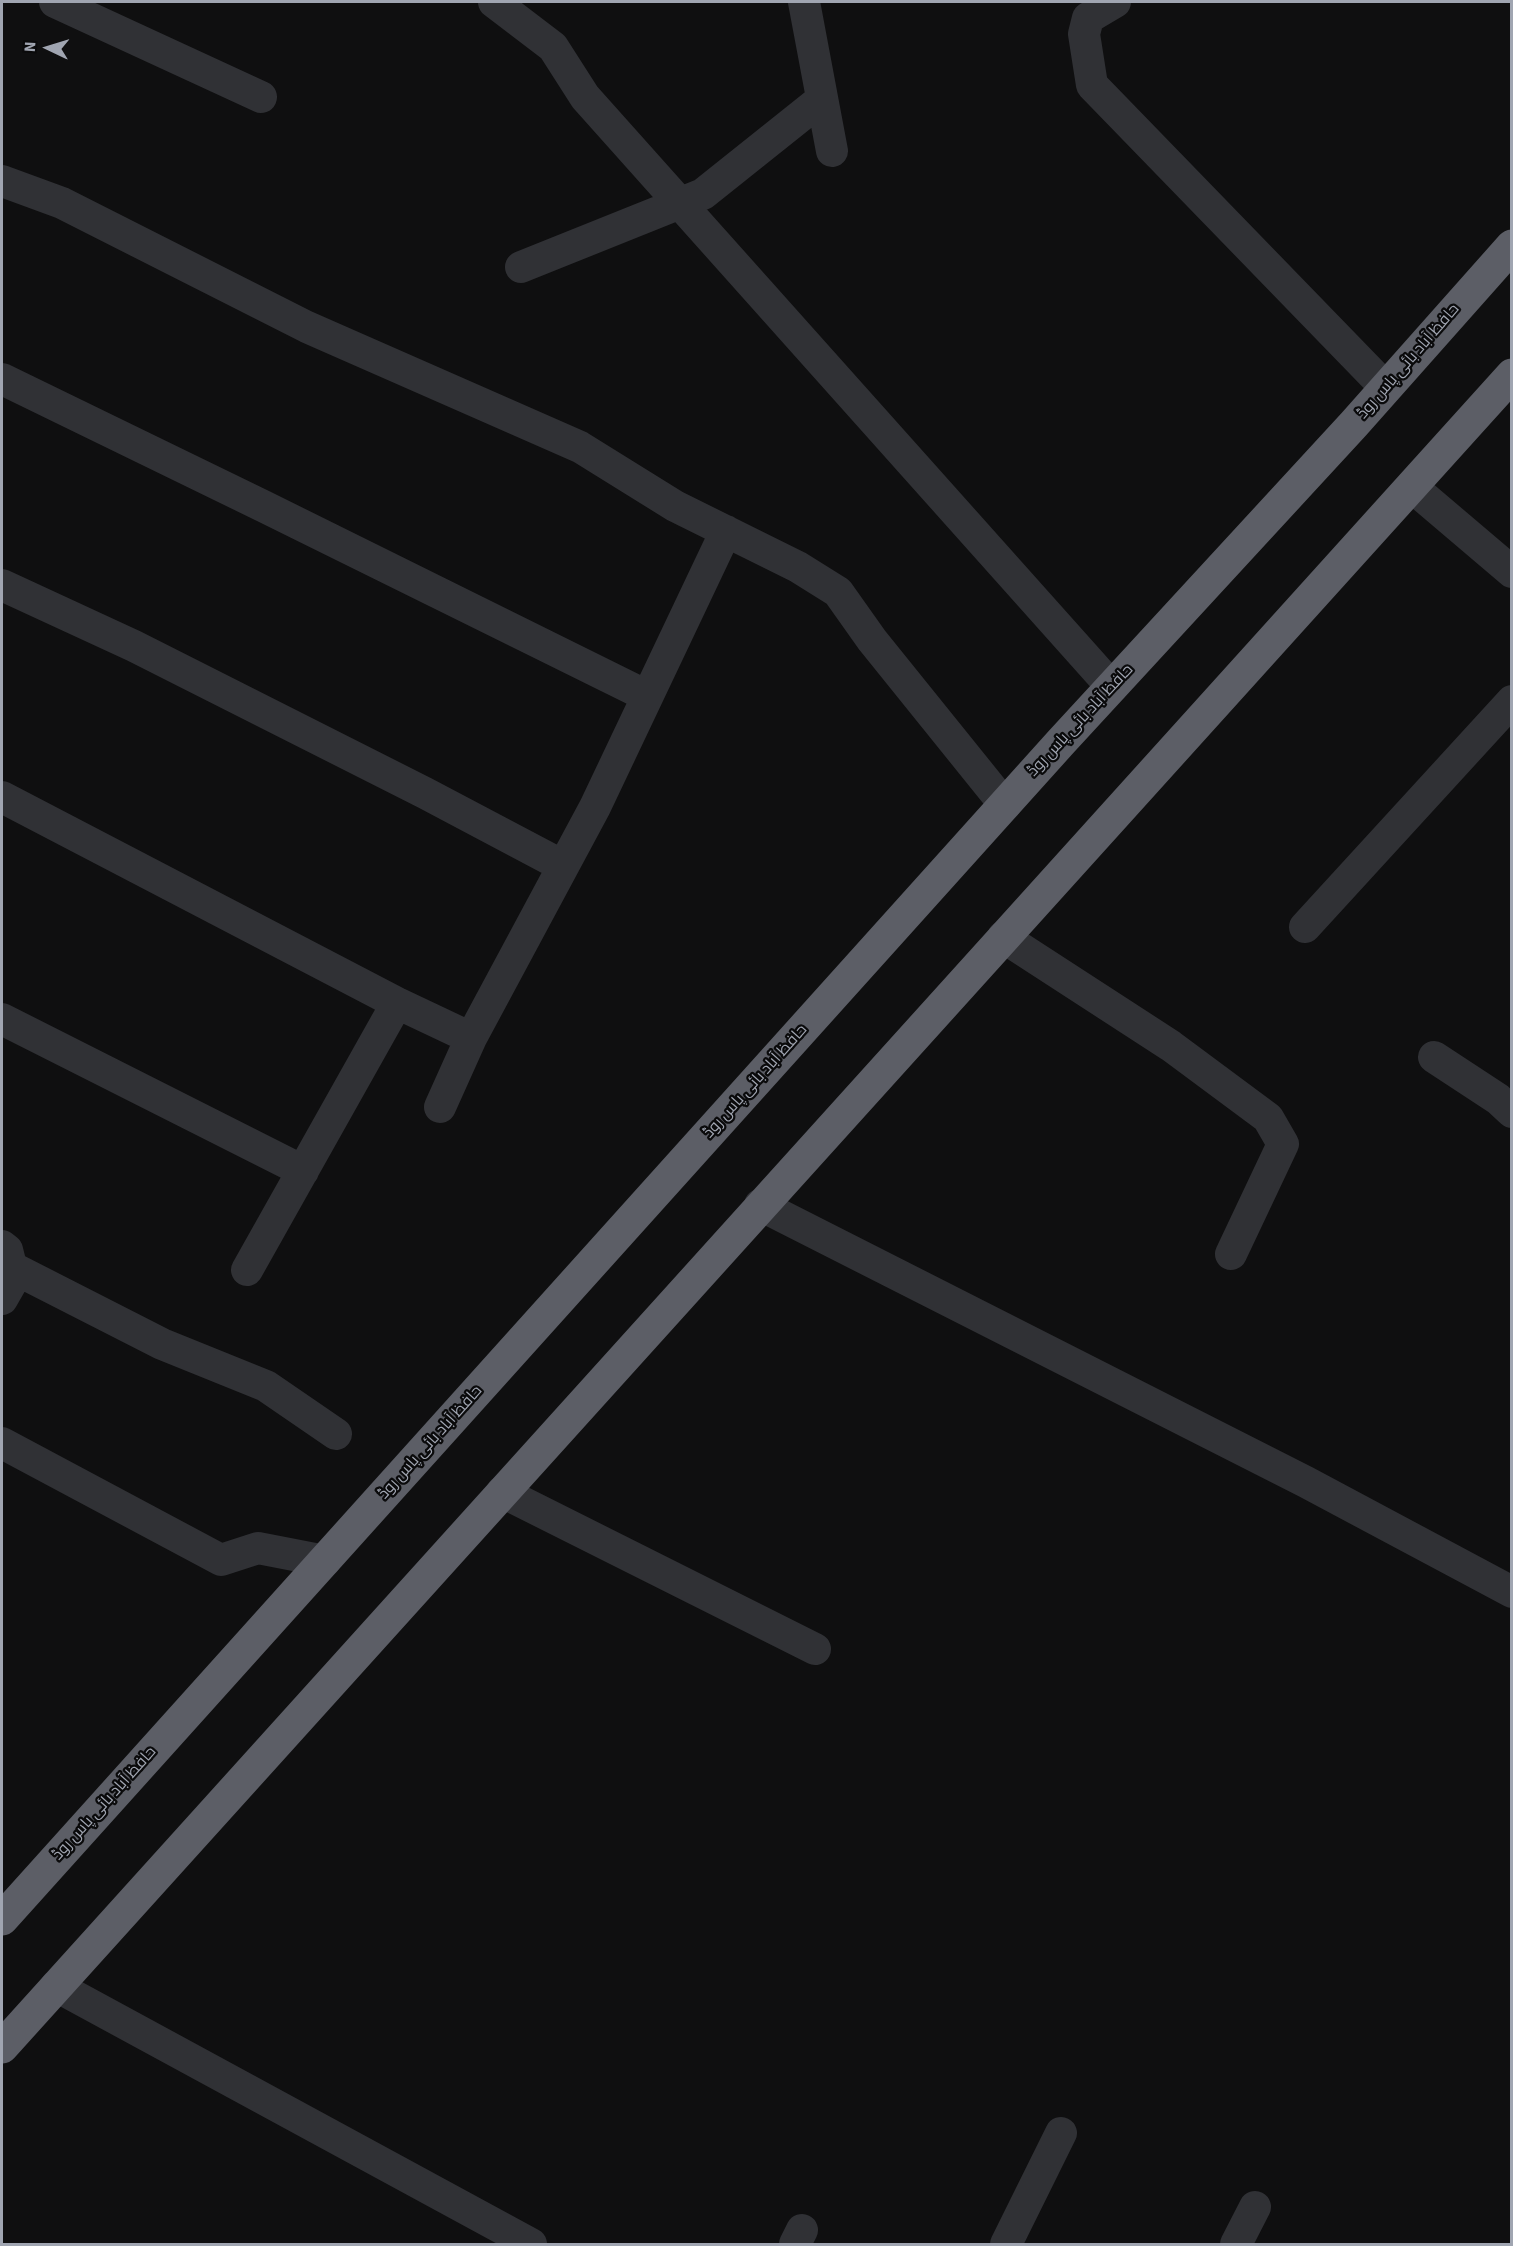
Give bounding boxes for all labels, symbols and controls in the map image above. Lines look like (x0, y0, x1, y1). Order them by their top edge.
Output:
north arrow (18, 18, 78, 78)
text: N (19, 41, 41, 53)
street label: حافظ آباد بائی پاس روڈ (1354, 300, 1464, 424)
street label: حافظ آباد بائی پاس روڈ (1024, 661, 1138, 781)
street label: حافظ آباد بائی پاس روڈ (700, 1021, 812, 1143)
street label: حافظ آباد بائی پاس روڈ (375, 1382, 487, 1504)
street label: حافظ آباد بائی پاس روڈ (49, 1743, 161, 1865)

